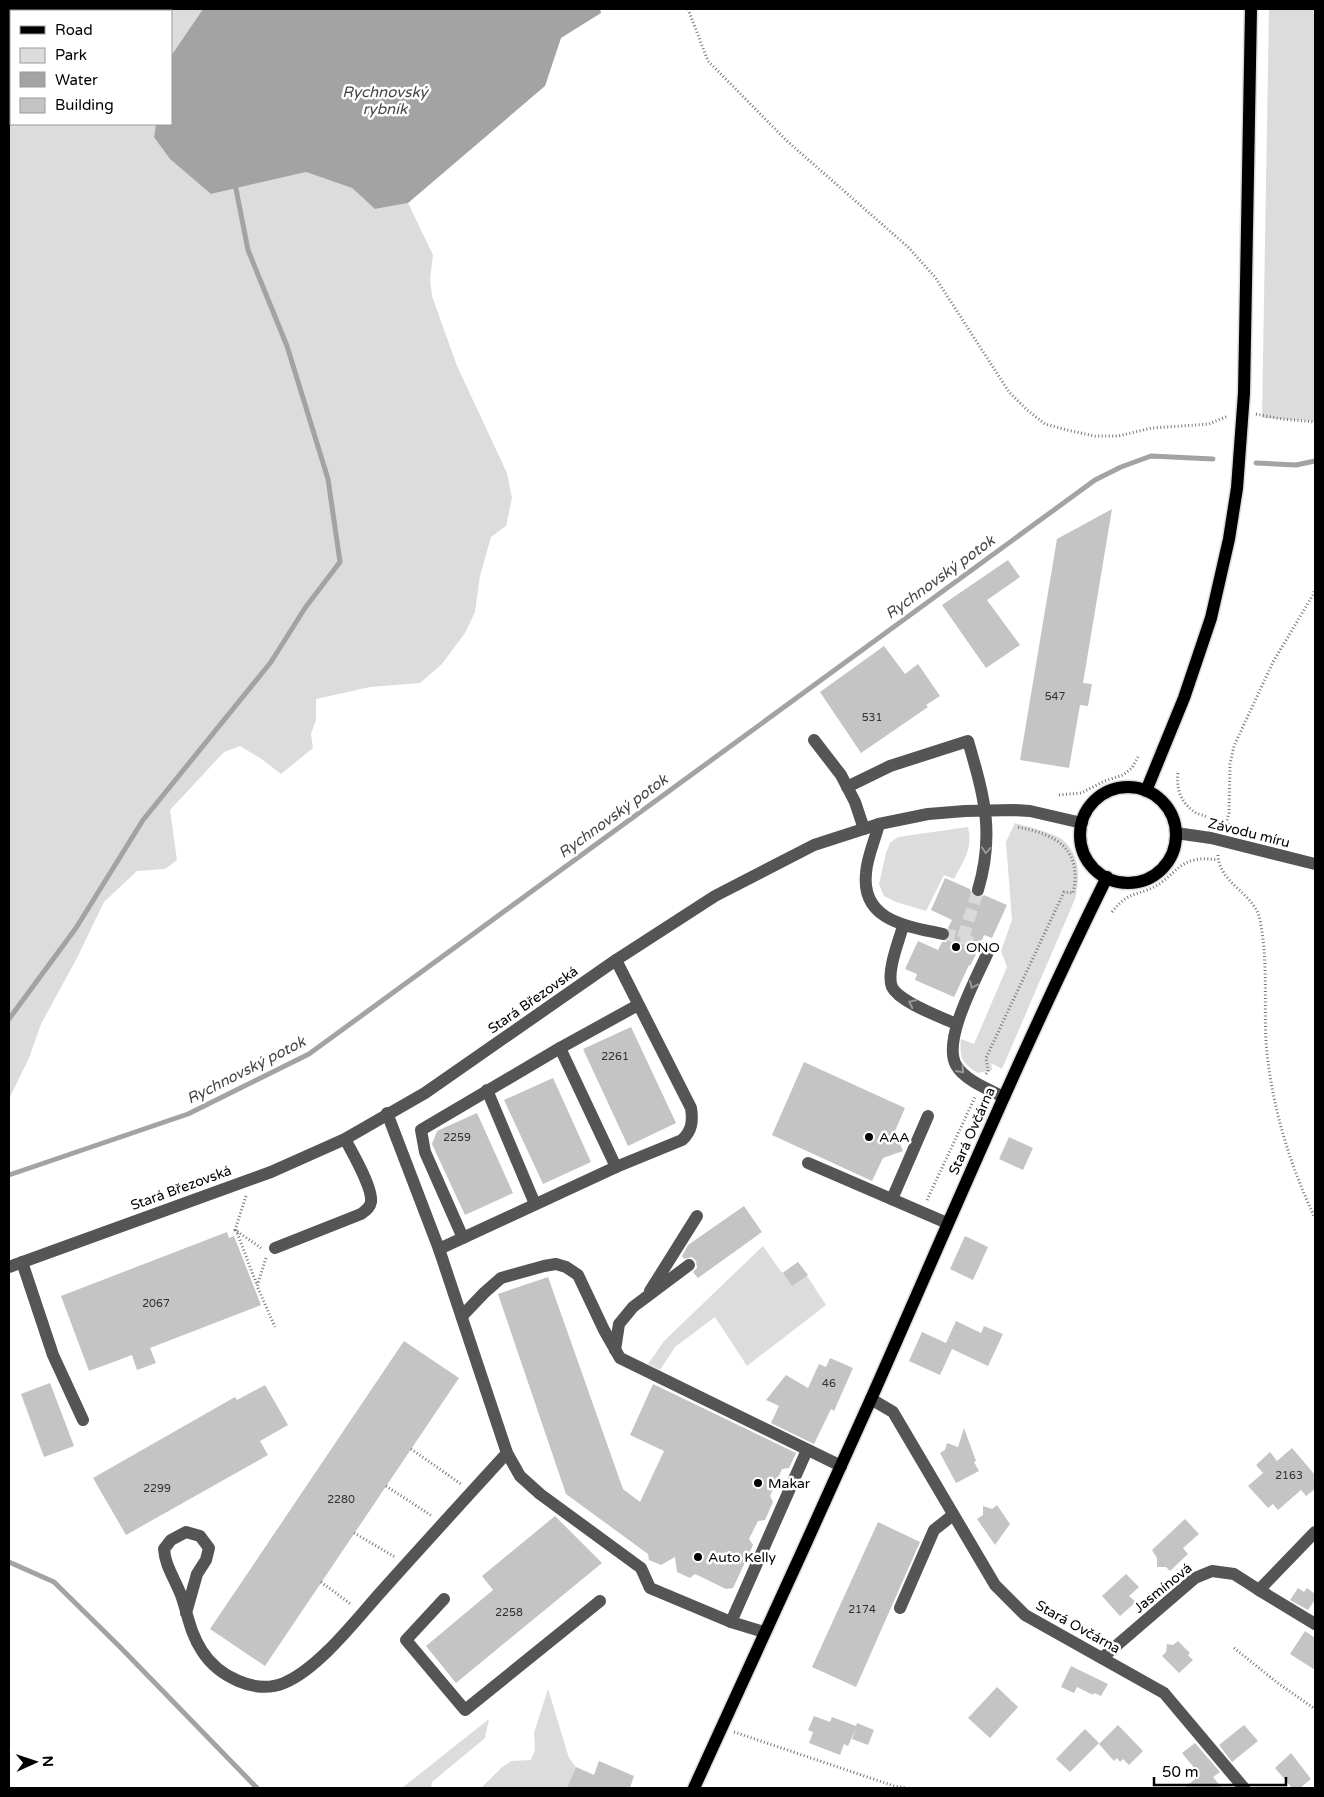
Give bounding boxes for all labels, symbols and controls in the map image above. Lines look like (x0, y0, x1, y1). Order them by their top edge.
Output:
legend (10, 10, 172, 125)
text: Road (55, 21, 93, 39)
text: Park (55, 46, 87, 64)
text: Water (55, 71, 98, 89)
water label: Rychnovský rybník (342, 83, 430, 118)
text: Building (55, 96, 114, 114)
water label: Rychnovský potok (882, 530, 1000, 623)
house number: 547 (1045, 690, 1065, 703)
house number: 531 (862, 711, 882, 724)
water label: Rychnovský potok (555, 769, 673, 862)
street label: Závodu míru (1206, 815, 1292, 851)
one-way arrow (981, 847, 992, 855)
place label: ONO (966, 939, 1000, 956)
marker: ONO (950, 941, 962, 953)
street label: Stará Březovská (485, 963, 581, 1037)
one-way arrow (969, 980, 980, 989)
one-way arrow (908, 999, 917, 1009)
water label: Rychnovský potok (184, 1031, 310, 1108)
house number: 2261 (601, 1050, 629, 1063)
one-way arrow (955, 1065, 964, 1074)
street label: Stará Ovčárna (945, 1085, 999, 1177)
place label: AAA (879, 1129, 910, 1146)
house number: 2259 (443, 1131, 471, 1144)
marker: AAA (863, 1131, 875, 1143)
street label: Stará Březovská (128, 1162, 234, 1214)
house number: 2067 (142, 1297, 170, 1310)
house number: 46 (822, 1377, 836, 1390)
house number: 2163 (1275, 1469, 1303, 1482)
place label: Makar (768, 1475, 811, 1492)
marker: Makar (752, 1477, 764, 1489)
house number: 2299 (143, 1482, 171, 1495)
house number: 2280 (327, 1493, 355, 1506)
place label: Auto Kelly (708, 1549, 776, 1566)
marker: Auto Kelly (692, 1551, 704, 1563)
street label: Jasmínová (1131, 1559, 1195, 1617)
street label: Stará Ovčárna (1033, 1597, 1123, 1657)
house number: 2174 (848, 1603, 876, 1616)
house number: 2258 (495, 1606, 523, 1619)
north arrow (10, 1737, 60, 1787)
scale bar (1154, 1754, 1286, 1786)
text: N (39, 1755, 56, 1767)
text: 50 m (1162, 1763, 1199, 1781)

